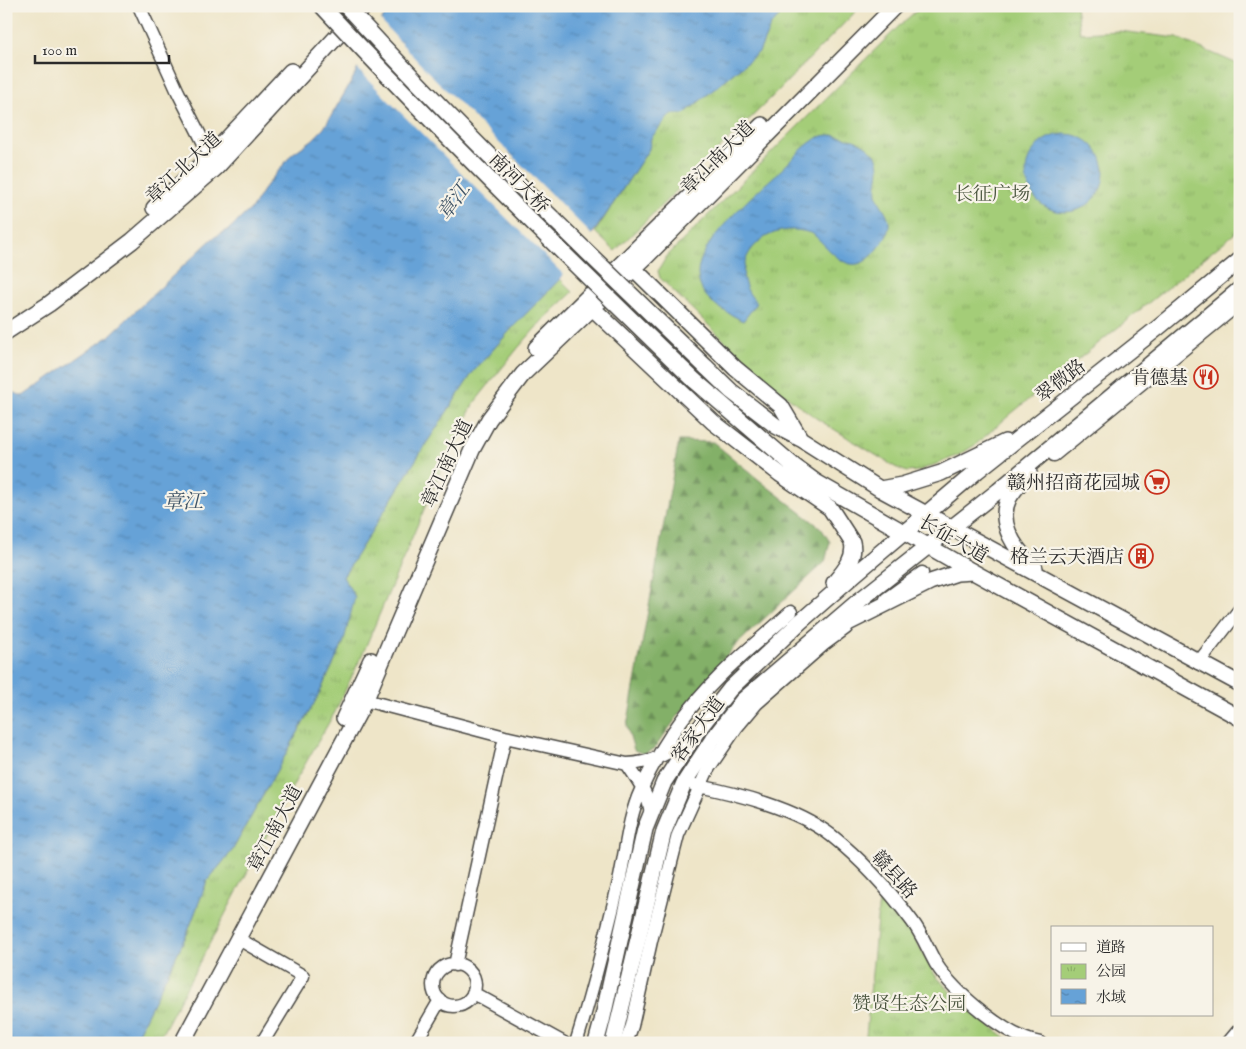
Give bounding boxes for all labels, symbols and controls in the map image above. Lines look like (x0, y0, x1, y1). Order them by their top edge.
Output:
scale bar (35, 32, 169, 64)
text: 100 m (42, 41, 78, 60)
street label: 章江南大道 (676, 116, 760, 200)
street label: 章江北大道 (141, 127, 227, 210)
street label: 南河大桥 (483, 148, 554, 219)
water label: 章江 (432, 176, 478, 225)
park label: 长征广场 (954, 183, 1030, 207)
street label: 翠微路 (1031, 355, 1091, 409)
restaurant icon: 肯德基 (1193, 364, 1219, 390)
place label: 肯德基 (1131, 367, 1188, 391)
street label: 章江南大道 (417, 416, 479, 512)
supermarket icon: 赣州招商花园城 (1144, 469, 1170, 495)
place label: 赣州招商花园城 (1007, 472, 1140, 496)
water label: 章江 (163, 490, 206, 515)
street label: 长征大道 (914, 510, 992, 569)
building icon: 格兰云天酒店 (1128, 543, 1154, 569)
place label: 格兰云天酒店 (1010, 546, 1124, 570)
street label: 客家大道 (667, 692, 731, 768)
street label: 章江南大道 (243, 781, 309, 877)
street label: 赣县路 (866, 846, 922, 905)
legend (1051, 926, 1214, 1016)
text: 道路 (1096, 938, 1126, 957)
text: 公园 (1096, 962, 1126, 981)
text: 水域 (1096, 988, 1126, 1007)
park label: 赞贤生态公园 (852, 993, 966, 1017)

